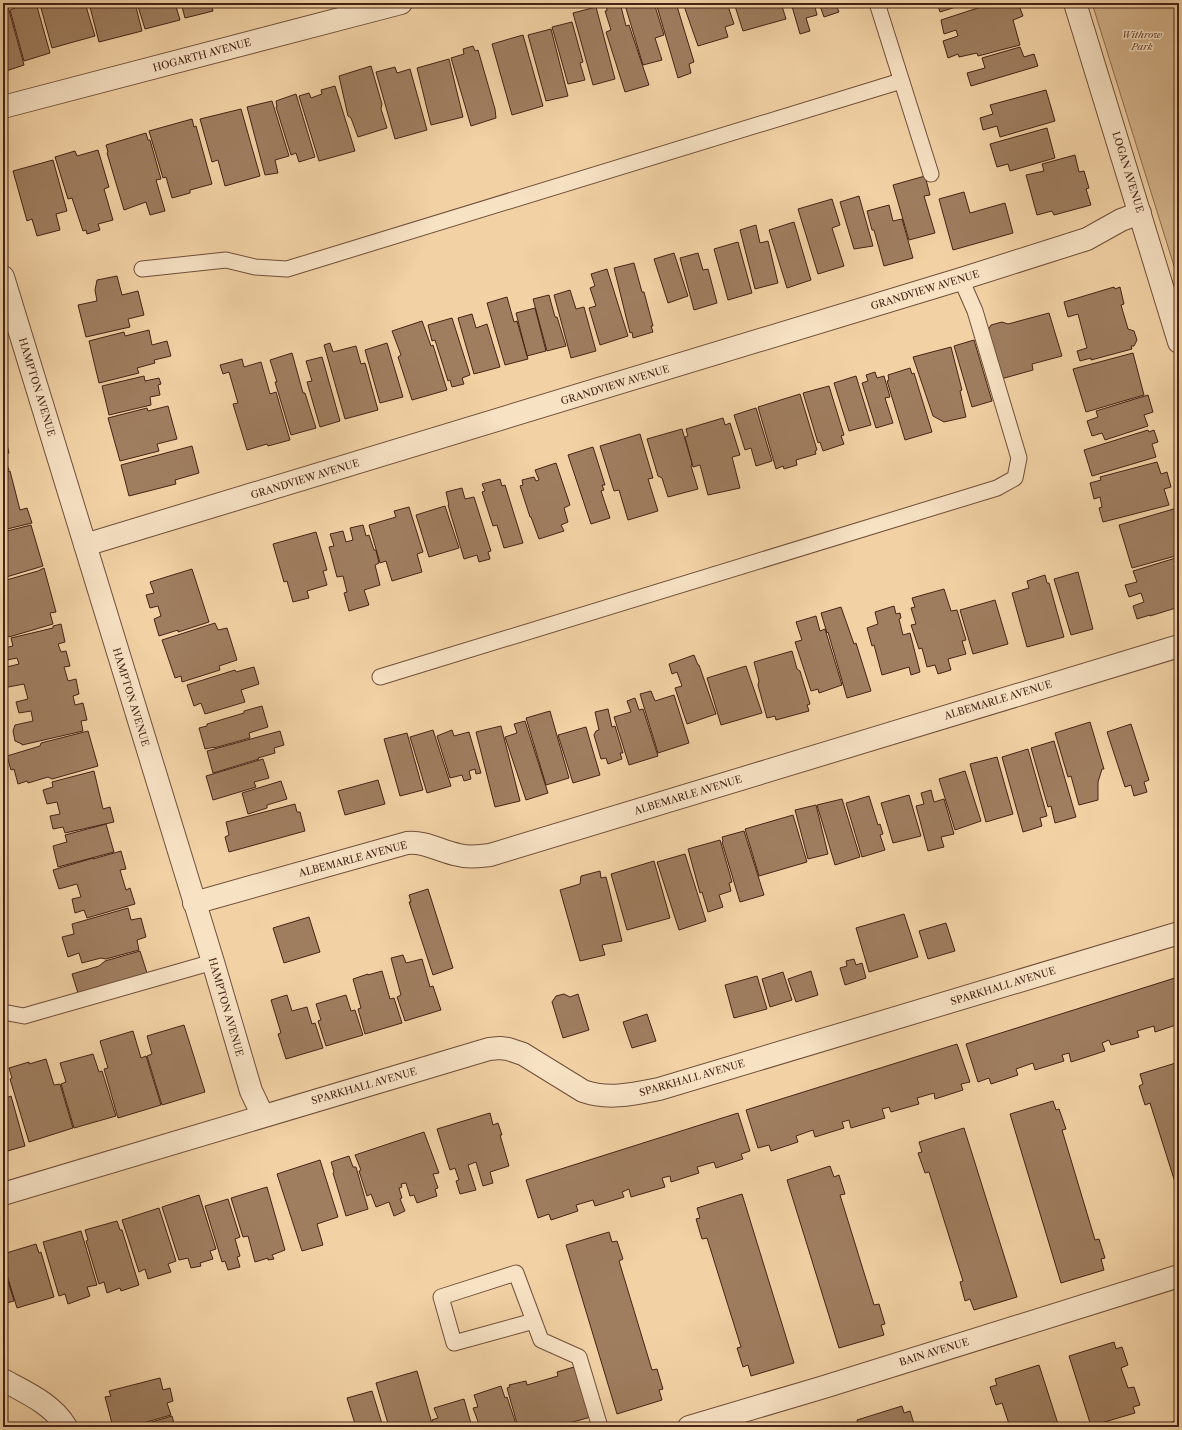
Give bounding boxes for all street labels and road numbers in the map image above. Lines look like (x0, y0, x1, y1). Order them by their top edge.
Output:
street label: HOGARTH AVENUE (151, 36, 253, 74)
street label: LOGAN AVENUE (1109, 130, 1147, 214)
street label: GRANDVIEW AVENUE (869, 267, 981, 313)
street label: HAMPTON AVENUE (16, 336, 58, 438)
street label: GRANDVIEW AVENUE (559, 362, 671, 408)
street label: GRANDVIEW AVENUE (249, 456, 361, 502)
street label: HAMPTON AVENUE (110, 646, 152, 748)
street label: ALBEMARLE AVENUE (942, 677, 1054, 723)
street label: ALBEMARLE AVENUE (632, 772, 744, 818)
street label: ALBEMARLE AVENUE (296, 838, 409, 880)
street label: HAMPTON AVENUE (206, 956, 246, 1058)
street label: SPARKHALL AVENUE (949, 964, 1057, 1008)
street label: SPARKHALL AVENUE (638, 1057, 746, 1099)
street label: SPARKHALL AVENUE (310, 1065, 418, 1107)
street label: BAIN AVENUE (898, 1335, 970, 1369)

